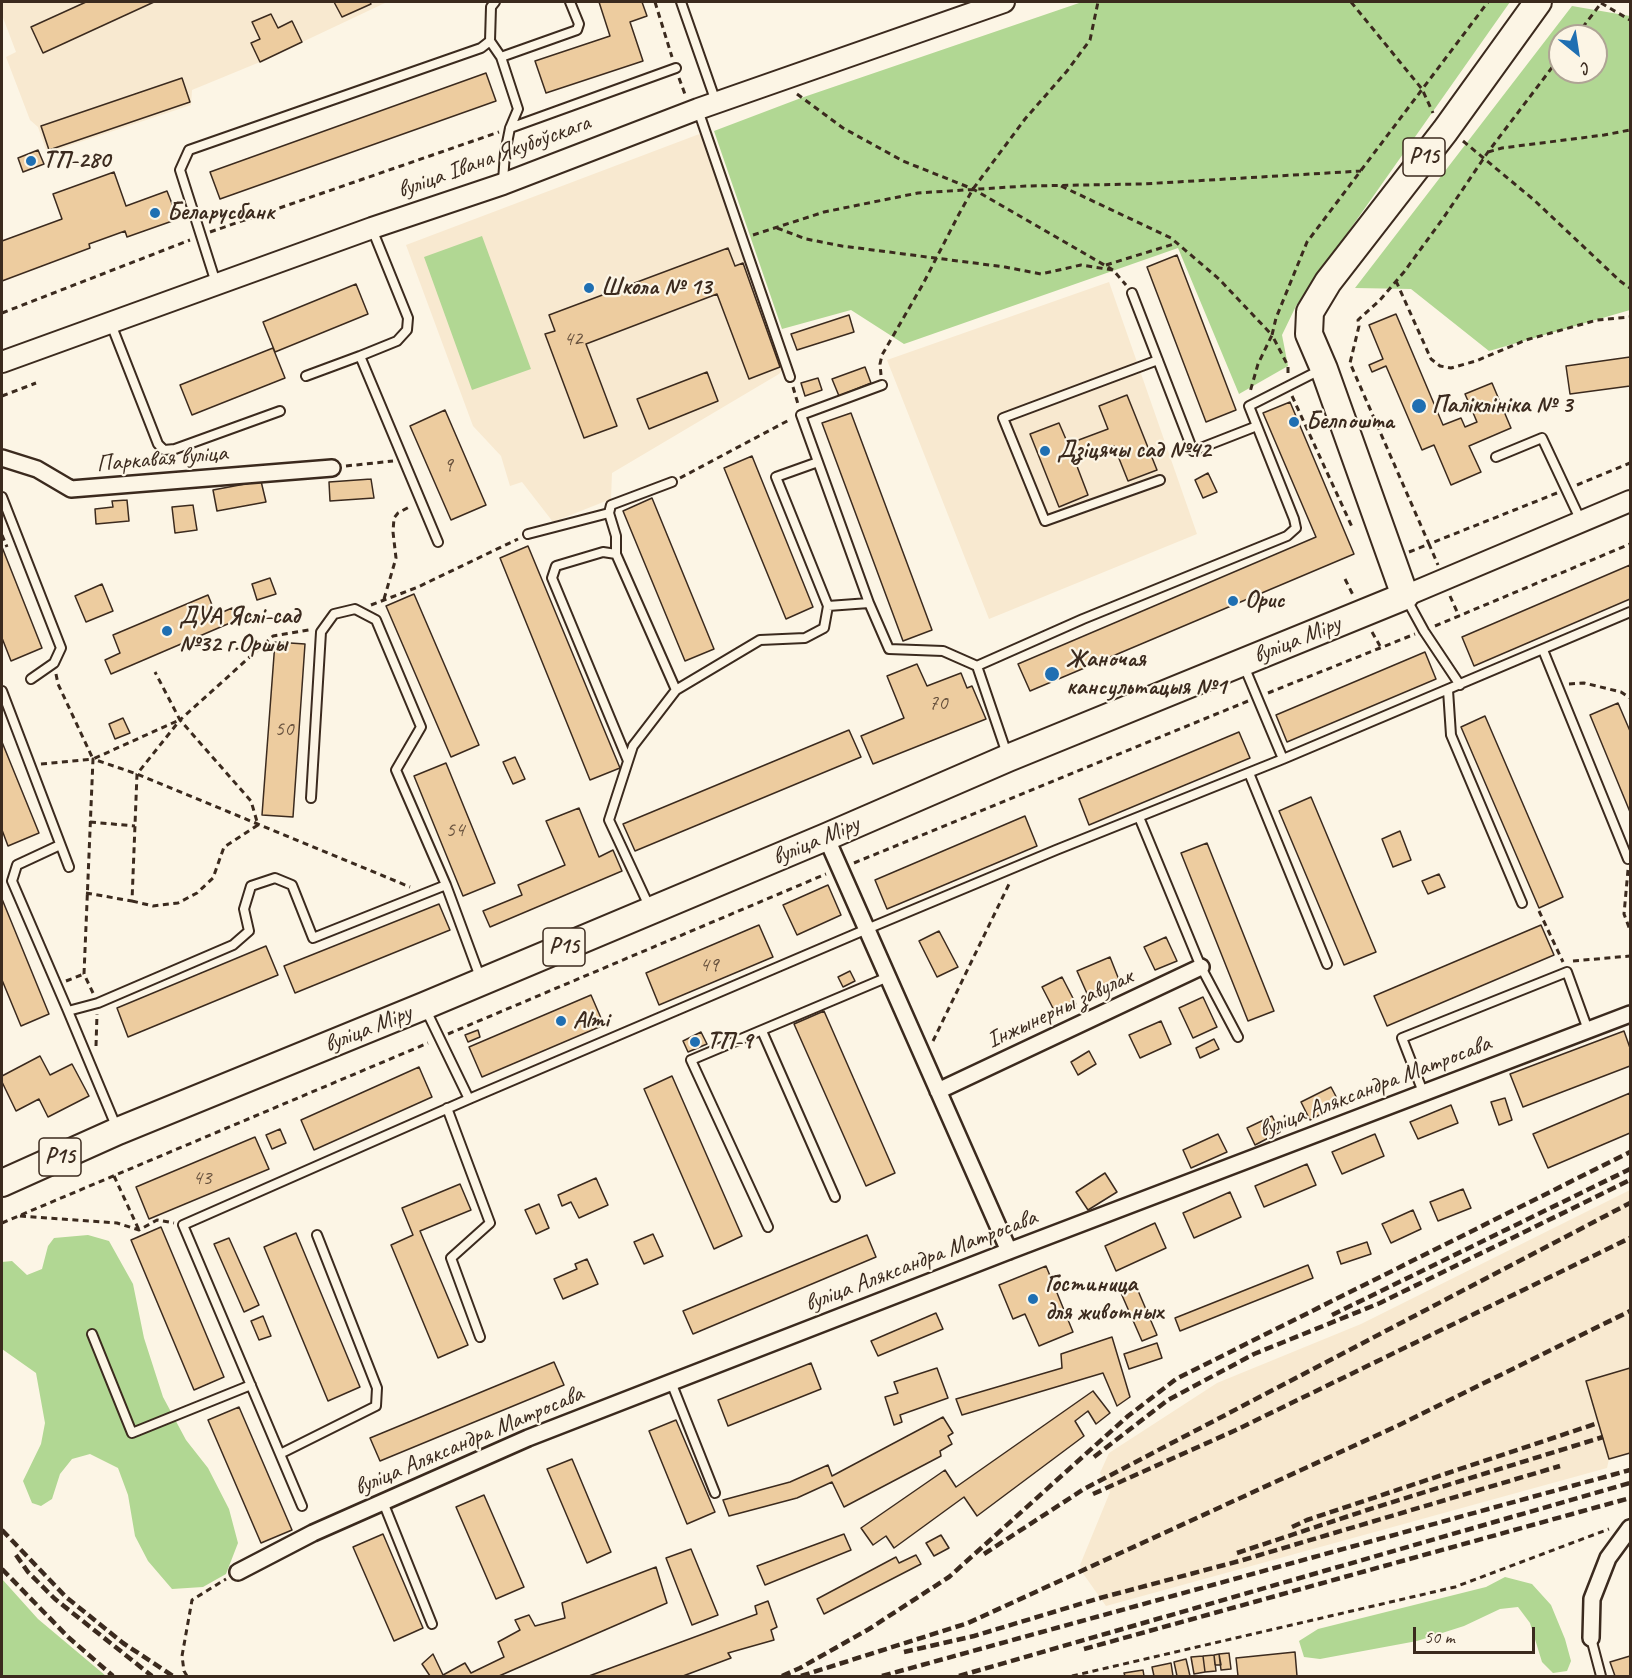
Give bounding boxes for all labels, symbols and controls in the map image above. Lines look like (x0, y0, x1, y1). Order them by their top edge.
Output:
north arrow (1548, 24, 1608, 84)
text: С (1578, 57, 1594, 78)
street label: вуліца Івана Якубоўскага (394, 109, 594, 205)
road number: Р15 (1403, 138, 1445, 176)
place label: ТП-280 (43, 147, 110, 175)
marker: ТП-280 (24, 154, 38, 168)
place label: Беларусбанк (167, 199, 275, 227)
marker: Беларусбанк (148, 206, 162, 220)
place label: Школа № 13 (601, 274, 711, 302)
marker: Школа № 13 (582, 281, 596, 295)
house number: 42 (564, 326, 582, 352)
place label: Паліклініка № 3 (1432, 392, 1572, 420)
marker: Паліклініка № 3 (1410, 397, 1428, 415)
place label: Белпошта (1306, 408, 1394, 436)
marker: Белпошта (1287, 415, 1301, 429)
place label: Дзіцячы сад №42 (1057, 437, 1211, 465)
street label: Паркавая вуліца (95, 439, 229, 479)
marker: Дзіцячы сад №42 (1038, 444, 1052, 458)
house number: 9 (443, 452, 453, 478)
place label: Орис (1245, 587, 1284, 615)
marker: Орис (1226, 594, 1240, 608)
place label: ДУА Яслі-сад №32 г.Оршы (179, 603, 300, 659)
street label: вуліца Міру (1249, 609, 1345, 671)
marker: ДУА Яслі-сад №32 г.Оршы (160, 624, 174, 638)
place label: Жаночая кансультацыя №1 (1066, 646, 1226, 702)
marker: Жаночая кансультацыя №1 (1043, 665, 1061, 683)
house number: 70 (929, 690, 947, 716)
house number: 50 (275, 716, 293, 742)
street label: вуліца Міру (768, 810, 864, 872)
house number: 54 (446, 817, 464, 843)
road number: Р15 (543, 928, 585, 966)
house number: 49 (700, 952, 718, 978)
street label: Інжынерны завулак (982, 963, 1138, 1055)
street label: вуліца Міру (320, 998, 416, 1060)
place label: Almi (573, 1007, 609, 1035)
marker: Almi (554, 1014, 568, 1028)
place label: ТП-9 (707, 1028, 752, 1056)
street label: вуліца Аляксандра Матросава (1255, 1029, 1495, 1145)
marker: ТП-9 (688, 1035, 702, 1049)
road number: Р15 (39, 1138, 81, 1176)
house number: 43 (193, 1165, 211, 1191)
street label: вуліца Аляксандра Матросава (801, 1203, 1041, 1319)
place label: Гостиница для животных (1045, 1271, 1163, 1327)
marker: Гостиница для животных (1026, 1292, 1040, 1306)
street label: вуліца Аляксандра Матросава (350, 1380, 588, 1502)
scale bar (1416, 1615, 1538, 1653)
text: 50 m (1424, 1626, 1455, 1648)

